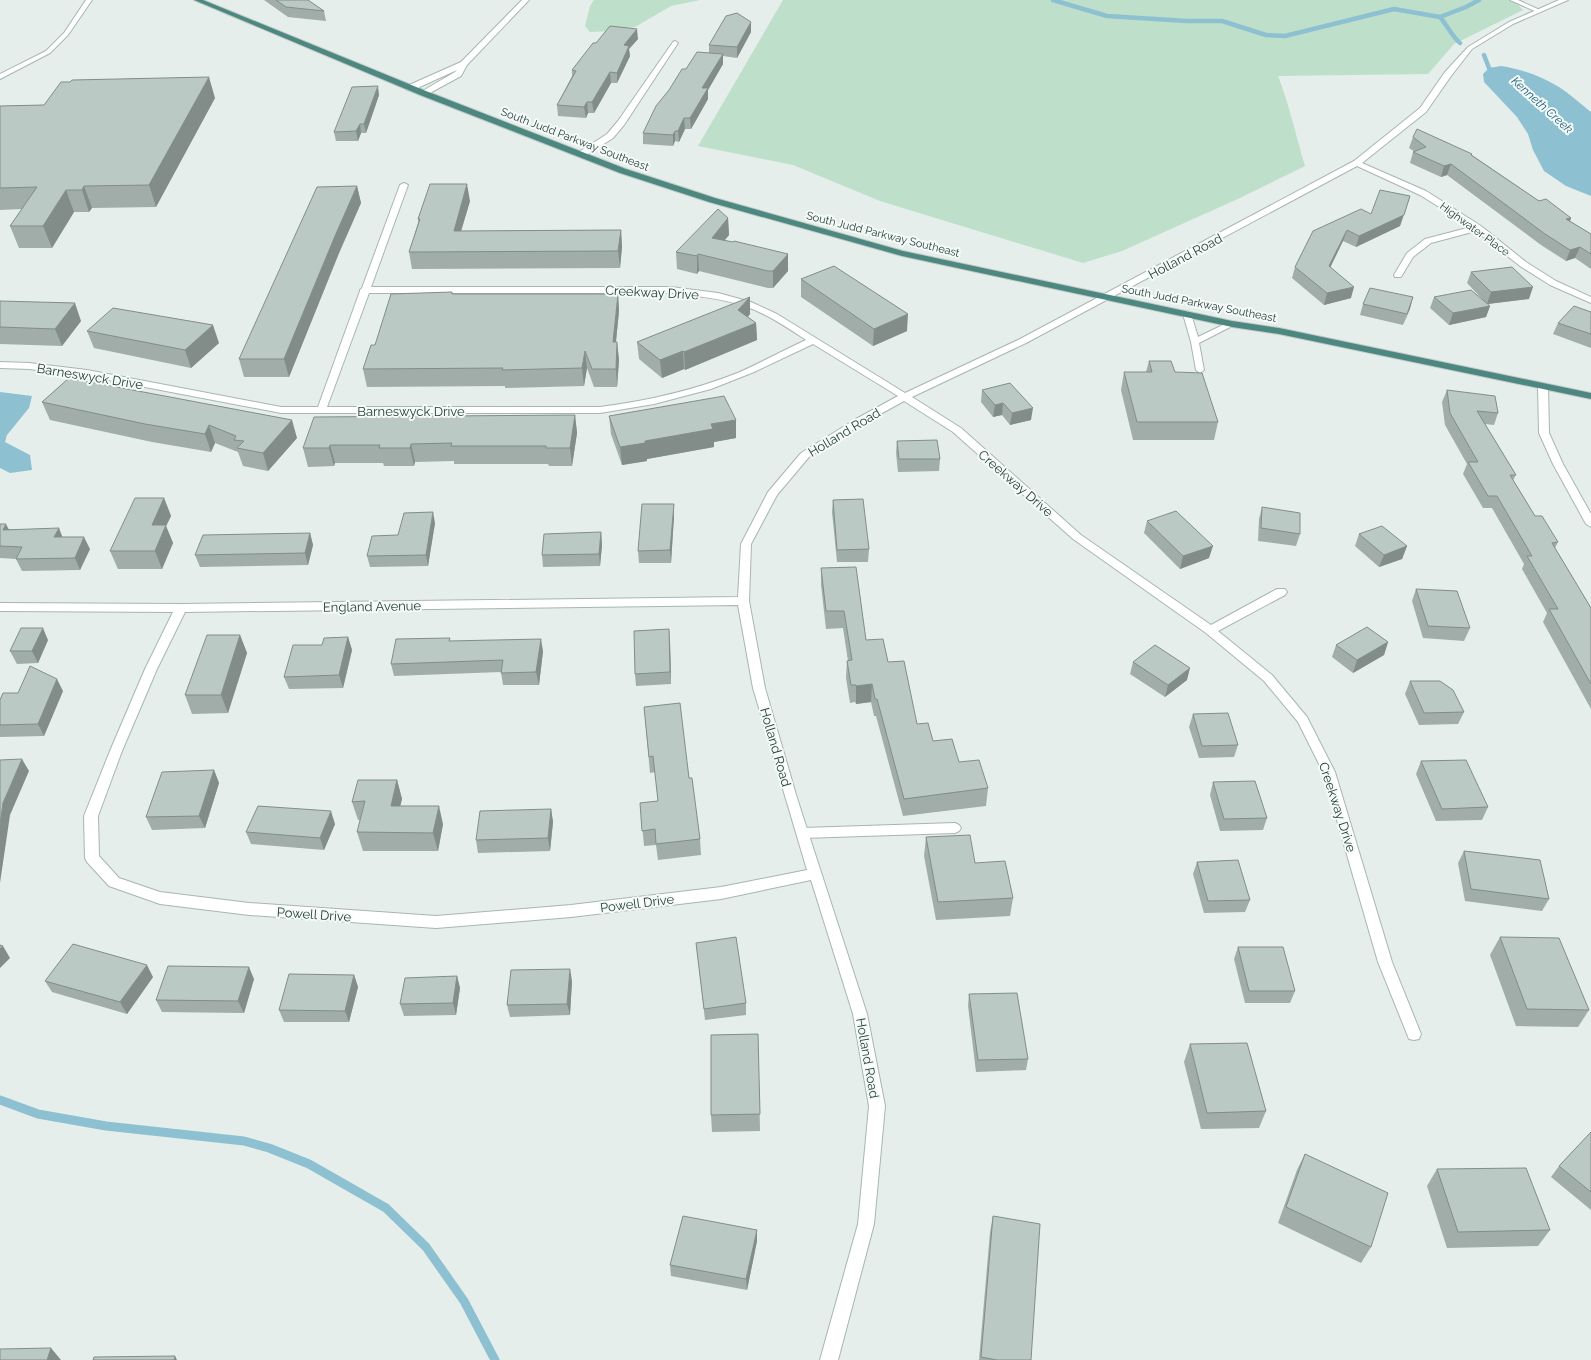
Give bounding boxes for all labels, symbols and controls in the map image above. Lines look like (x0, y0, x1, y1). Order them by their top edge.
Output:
water label: Kenneth Creek (1508, 74, 1576, 137)
street label: South Judd Parkway Southeast (499, 105, 651, 174)
street label: Highwater Place (1437, 200, 1513, 259)
street label: South Judd Parkway Southeast (805, 209, 961, 260)
street label: Holland Road (1146, 231, 1225, 282)
street label: South Judd Parkway Southeast (1120, 282, 1278, 325)
street label: Creekway Drive (605, 283, 700, 302)
street label: Barneswyck Drive (36, 361, 144, 392)
street label: Barneswyck Drive (357, 404, 465, 419)
street label: Holland Road (805, 405, 883, 460)
street label: Creekway Drive (975, 447, 1056, 520)
street label: England Avenue (323, 598, 422, 615)
street label: Holland Road (757, 706, 794, 788)
street label: Creekway Drive (1316, 760, 1359, 854)
street label: Powell Drive (599, 891, 675, 915)
street label: Powell Drive (276, 904, 352, 925)
street label: Holland Road (853, 1017, 882, 1100)

